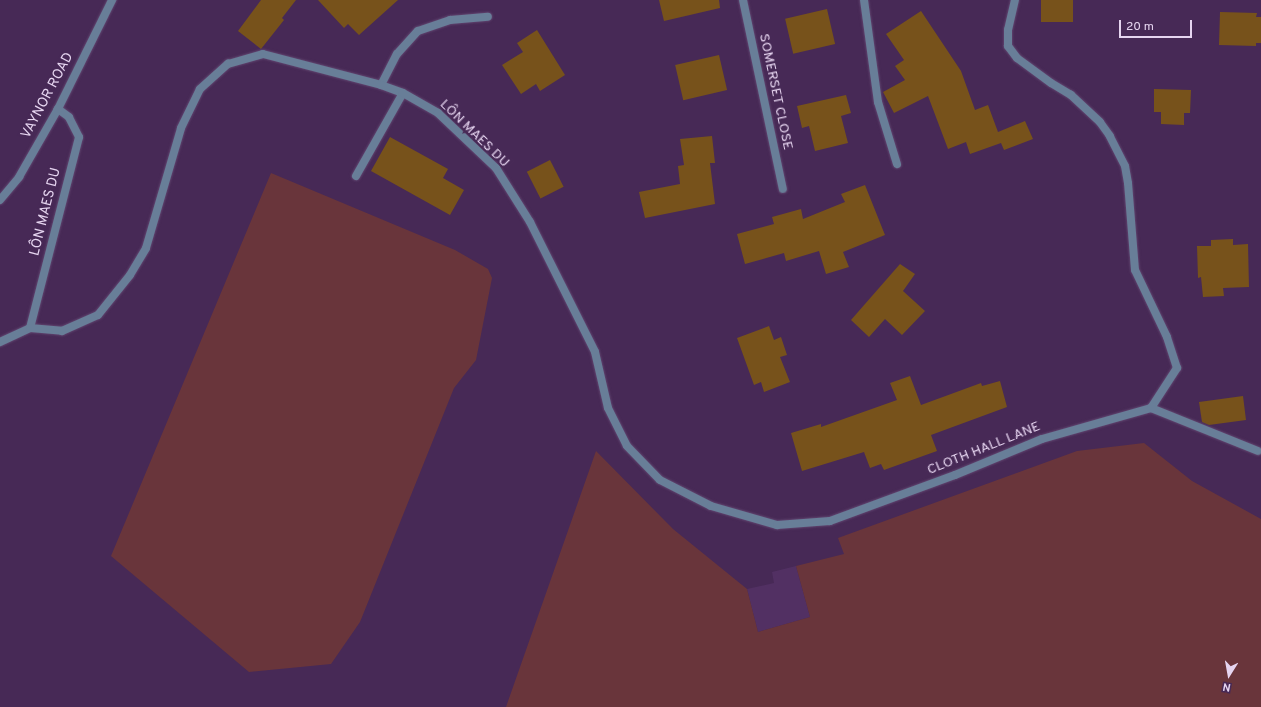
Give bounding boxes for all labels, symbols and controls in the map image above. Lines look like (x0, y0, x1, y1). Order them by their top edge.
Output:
scale bar (1121, 12, 1194, 38)
text: 20 m (1126, 19, 1154, 35)
street label: SOMERSET CLOSE (754, 32, 796, 152)
street label: VAYNOR ROAD (18, 50, 78, 142)
street label: LÔN MAES DU (436, 97, 512, 171)
street label: LÔN MAES DU (27, 166, 65, 258)
street label: CLOTH HALL LANE (925, 419, 1043, 479)
north arrow (1209, 655, 1249, 695)
text: N (1221, 679, 1232, 694)

